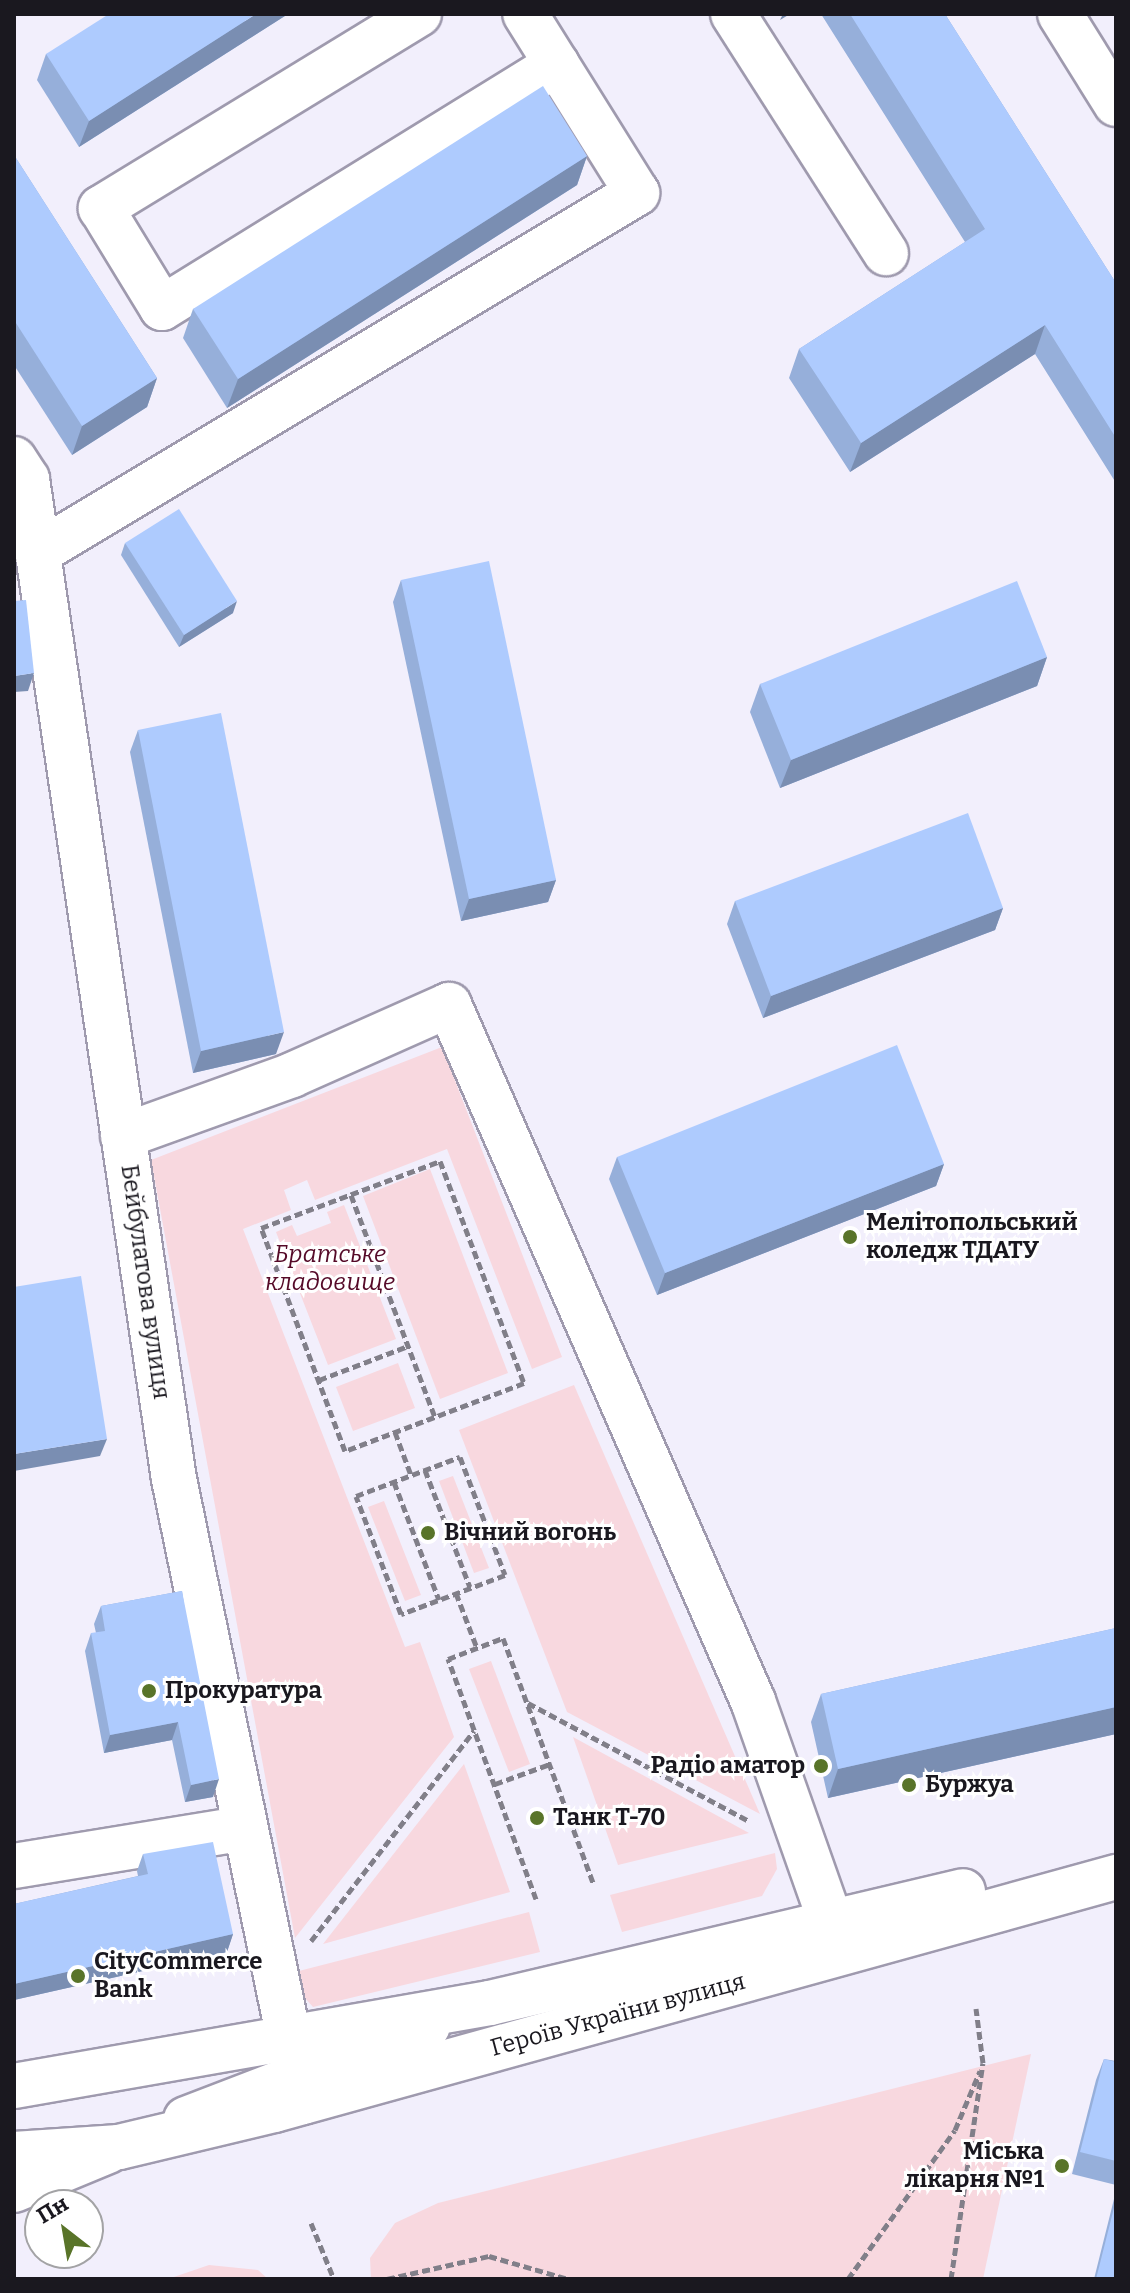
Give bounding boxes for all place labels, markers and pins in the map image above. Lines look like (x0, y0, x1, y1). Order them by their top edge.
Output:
place label: Мелітопольський коледж ТДАТУ (866, 1209, 1078, 1265)
marker: Мелітопольський коледж ТДАТУ (841, 1228, 859, 1246)
place label: Вічний вогонь (444, 1519, 616, 1547)
marker: Вічний вогонь (419, 1524, 437, 1542)
place label: Прокуратура (165, 1677, 322, 1705)
marker: Прокуратура (140, 1682, 158, 1700)
place label: Радіо аматор (651, 1752, 805, 1780)
marker: Радіо аматор (812, 1757, 830, 1775)
place label: Буржуа (925, 1771, 1014, 1799)
marker: Буржуа (900, 1776, 918, 1794)
place label: Танк Т-70 (553, 1804, 666, 1832)
marker: Танк Т-70 (528, 1809, 546, 1827)
place label: CityCommerce Bank (94, 1948, 262, 2004)
marker: CityCommerce Bank (69, 1967, 87, 1985)
place label: Міська лікарня №1 (904, 2138, 1044, 2194)
marker: Міська лікарня №1 (1051, 2155, 1073, 2177)

